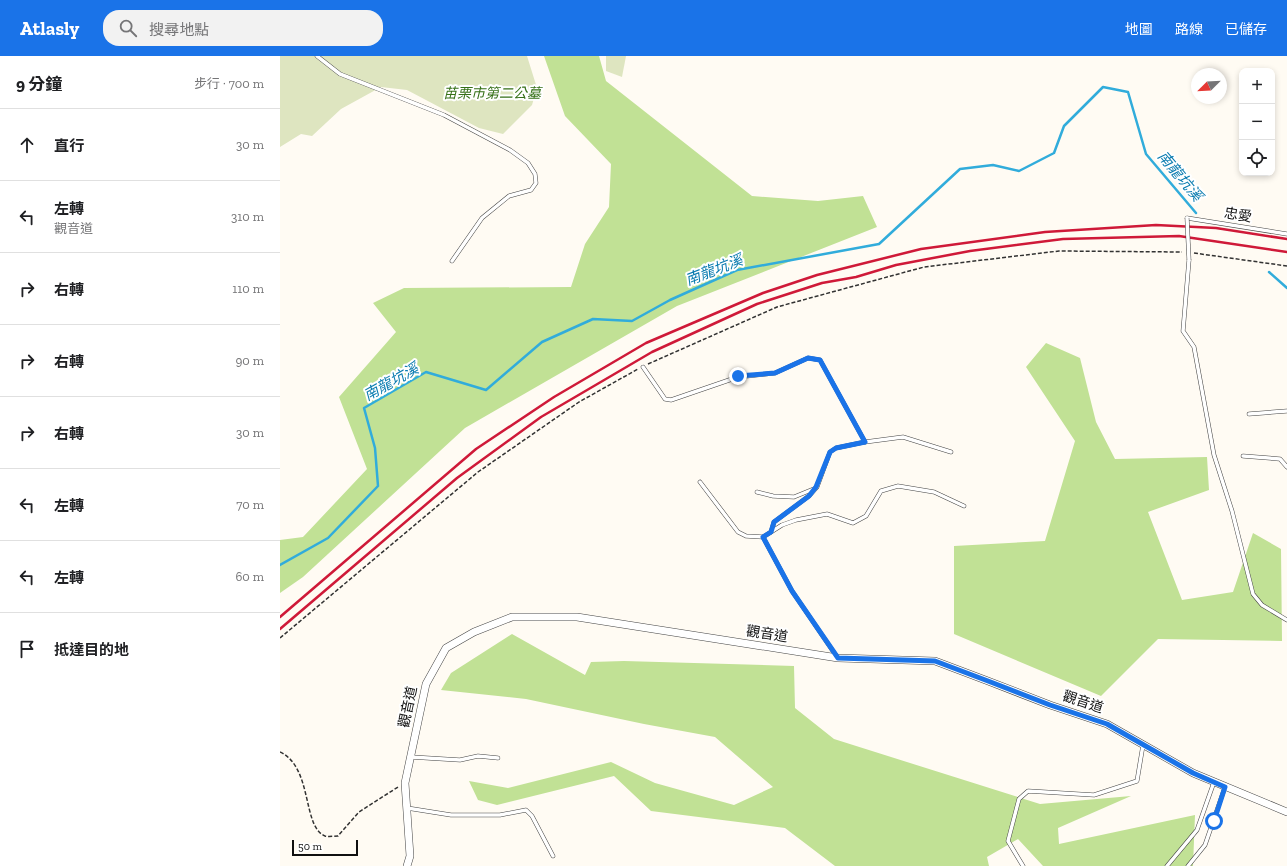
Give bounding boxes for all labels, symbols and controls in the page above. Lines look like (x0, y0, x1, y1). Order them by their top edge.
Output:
search box (103, 10, 383, 46)
text: Atlasly (20, 17, 79, 40)
icon: search (117, 17, 139, 39)
text: 搜尋地點 (149, 21, 209, 39)
text: 地圖 (1125, 21, 1153, 38)
text: 路線 (1175, 21, 1203, 38)
text: 已儲存 (1225, 21, 1267, 38)
north arrow (1191, 68, 1227, 104)
map controls (1239, 68, 1275, 176)
button: + (1239, 68, 1275, 104)
text: 9 分鐘 (16, 74, 62, 94)
text: 步行 · 700 m (194, 76, 264, 91)
park label: 苗栗市第二公墓 (443, 85, 543, 102)
button: − (1239, 104, 1275, 140)
icon: ahead (16, 134, 38, 156)
text: 直行 (54, 137, 84, 155)
text: 30 m (236, 137, 264, 152)
button: locate (1239, 140, 1275, 176)
water label: 南龍坑溪 (1154, 147, 1207, 206)
text: 左轉 (54, 200, 84, 218)
street label: 忠愛 (1223, 204, 1253, 226)
icon: left (16, 206, 38, 228)
text: 310 m (231, 209, 264, 224)
text: 觀音道 (54, 221, 93, 236)
water label: 南龍坑溪 (683, 250, 747, 289)
icon: right (16, 278, 38, 300)
text: 右轉 (54, 281, 84, 299)
text: 110 m (232, 281, 264, 296)
icon: right (16, 350, 38, 372)
text: 右轉 (54, 353, 84, 371)
text: 90 m (235, 353, 264, 368)
water label: 南龍坑溪 (360, 359, 423, 404)
route end (729, 367, 747, 385)
icon: right (16, 422, 38, 444)
text: 右轉 (54, 425, 84, 443)
text: 30 m (236, 425, 264, 440)
icon: left (16, 494, 38, 516)
text: 左轉 (54, 497, 84, 515)
text: 70 m (236, 497, 264, 512)
icon: left (16, 566, 38, 588)
text: 左轉 (54, 569, 84, 587)
text: 60 m (235, 569, 264, 584)
street label: 觀音道 (745, 622, 789, 646)
icon: arrive (16, 638, 38, 660)
text: 抵達目的地 (54, 641, 129, 659)
street label: 觀音道 (395, 685, 421, 729)
street label: 觀音道 (1060, 687, 1106, 717)
route start (1205, 812, 1223, 830)
scale bar (292, 838, 358, 857)
text: 50 m (298, 840, 322, 853)

